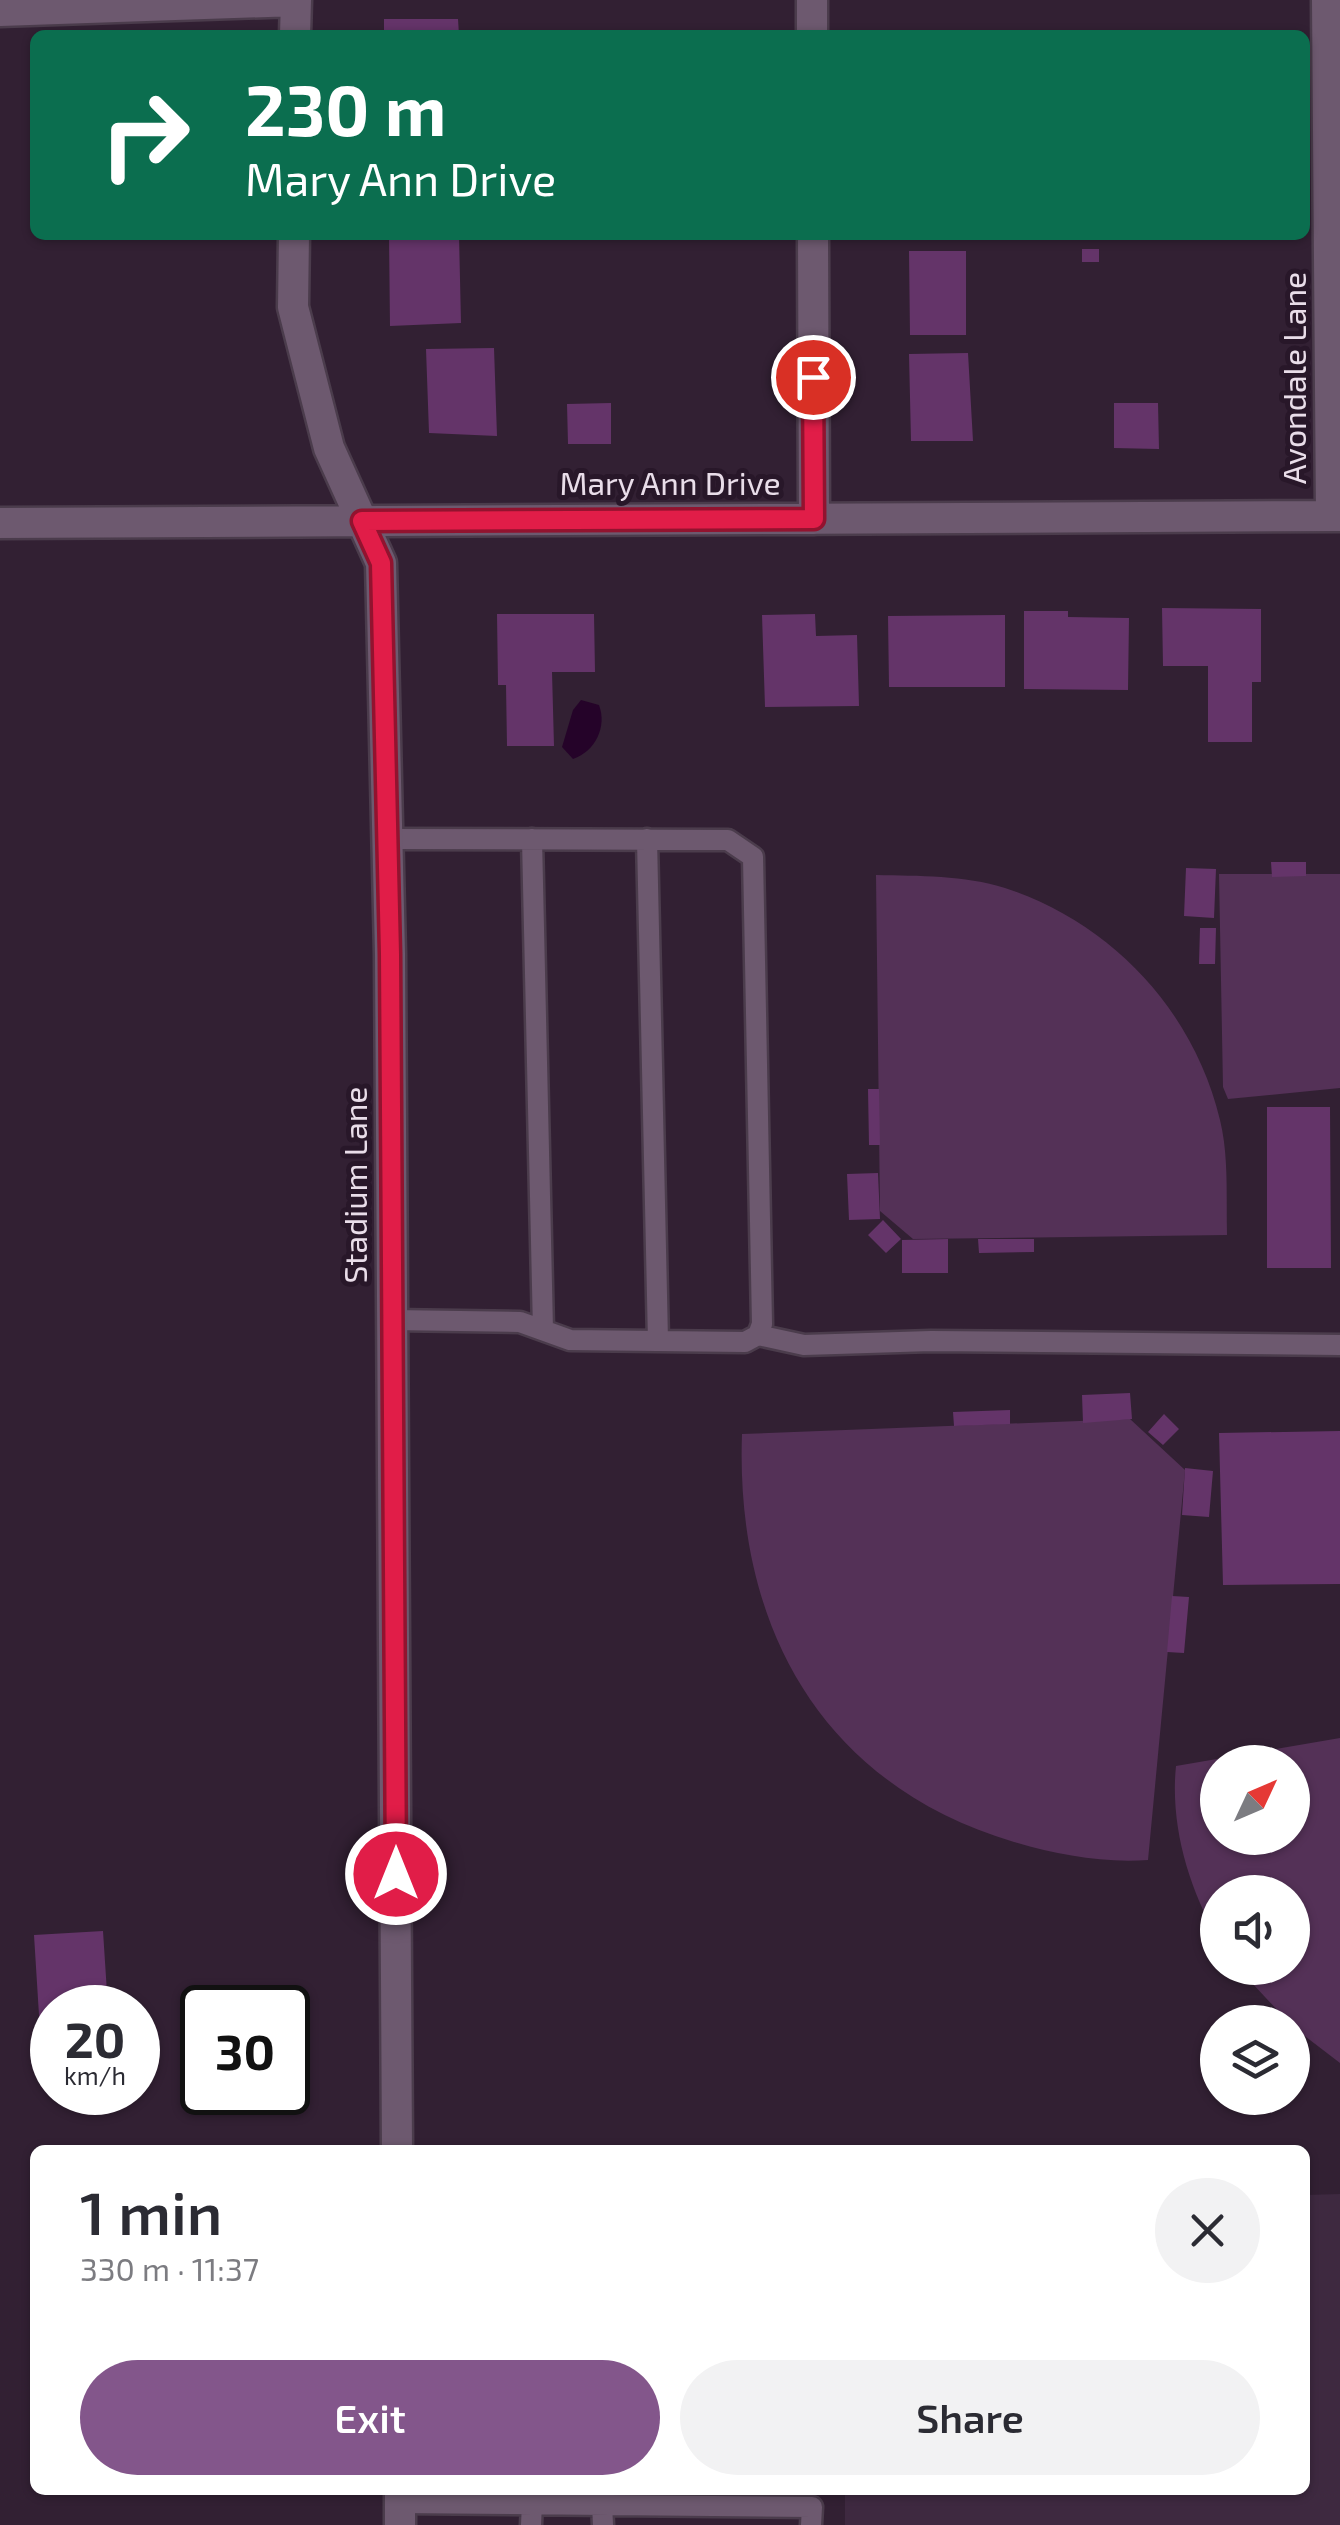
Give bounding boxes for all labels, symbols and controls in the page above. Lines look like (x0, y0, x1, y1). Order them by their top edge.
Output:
text: 230 m (245, 66, 446, 150)
icon: right (80, 70, 210, 200)
text: Mary Ann Drive (245, 151, 556, 205)
street label: Avondale Lane (1274, 272, 1312, 484)
pin (771, 335, 856, 420)
icon: arrive (786, 350, 841, 405)
street label: Mary Ann Drive (559, 463, 781, 501)
street label: Stadium Lane (335, 1087, 373, 1284)
north arrow (1200, 1745, 1310, 1855)
map controls (1200, 1745, 1310, 2115)
position arrow (344, 1822, 448, 1926)
button: sound (1200, 1875, 1310, 1985)
speed limit sign: 30 (180, 1985, 310, 2115)
button: layers (1200, 2005, 1310, 2115)
text: 20 (65, 2008, 125, 2068)
text: km/h (64, 2060, 126, 2090)
text: 1 min (80, 2175, 222, 2247)
button: close (1155, 2178, 1260, 2283)
text: 330 m · 11:37 (80, 2249, 259, 2287)
button: Exit (80, 2360, 660, 2475)
button: Share (680, 2360, 1260, 2475)

